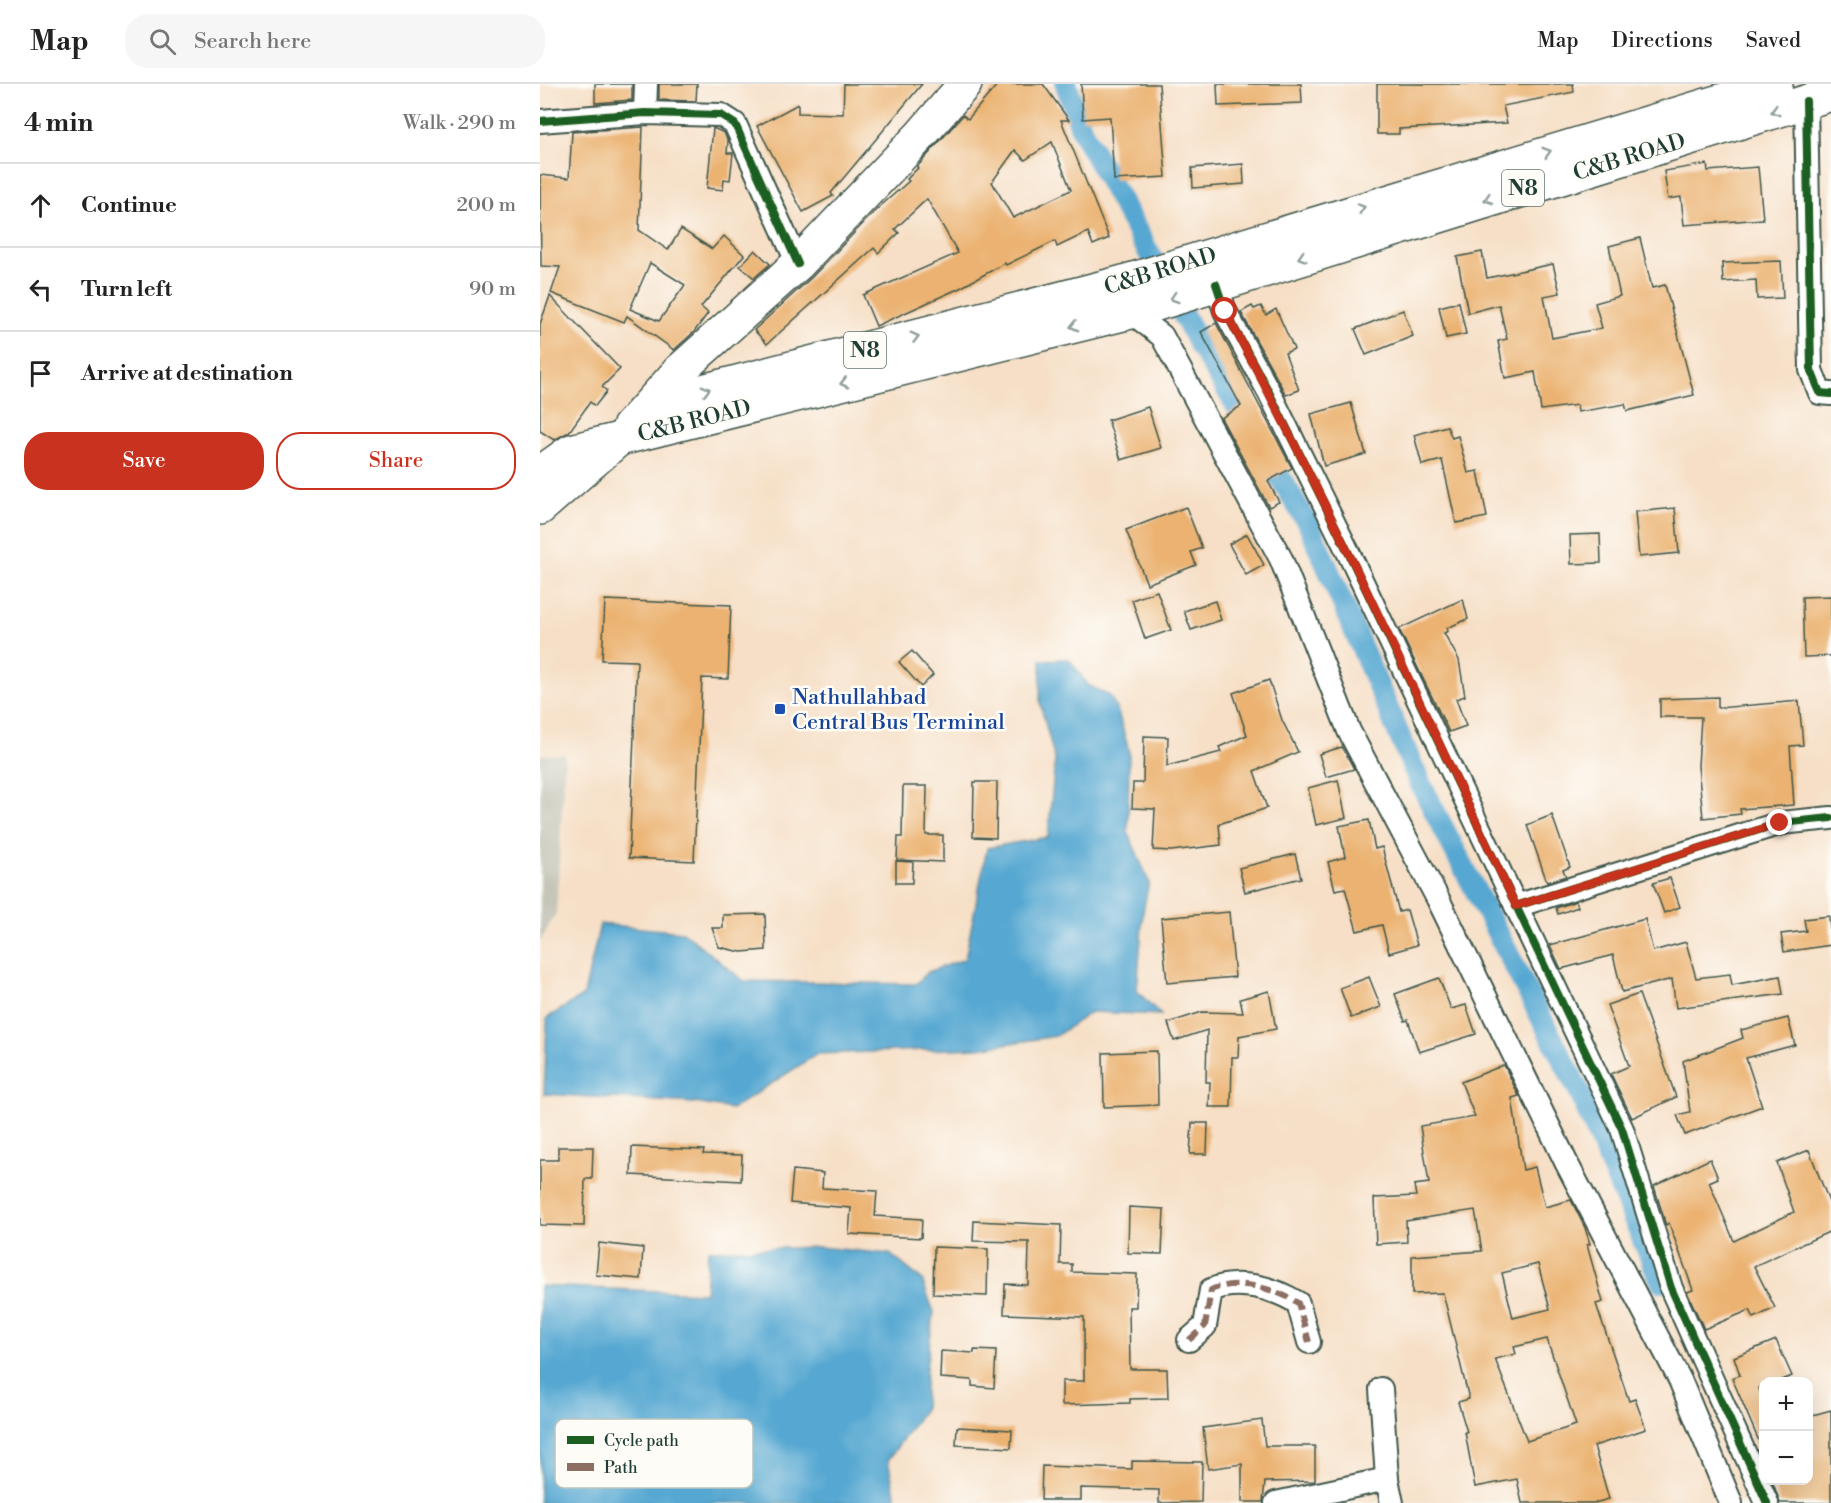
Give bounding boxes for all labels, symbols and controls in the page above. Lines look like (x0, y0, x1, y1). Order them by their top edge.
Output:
search box (125, 14, 545, 68)
text: Map (30, 24, 89, 59)
icon: search (146, 25, 179, 58)
text: Search here (194, 28, 311, 55)
text: Map (1537, 28, 1579, 54)
text: Directions (1612, 28, 1713, 54)
text: Saved (1746, 28, 1801, 54)
one-way arrow (1770, 104, 1781, 116)
text: 4 min (24, 107, 94, 139)
text: Walk · 290 m (403, 111, 516, 136)
street label: C&B ROAD (1570, 128, 1689, 187)
one-way arrow (1541, 147, 1552, 159)
road number: N8 (1502, 170, 1544, 206)
icon: ahead (24, 189, 57, 222)
text: Continue (81, 192, 177, 219)
one-way arrow (1483, 192, 1494, 204)
text: 200 m (456, 193, 516, 218)
one-way arrow (1355, 203, 1366, 215)
street label: C&B ROAD (1101, 242, 1220, 301)
one-way arrow (1297, 250, 1308, 262)
icon: left (24, 273, 57, 306)
text: Turn left (81, 276, 172, 303)
text: 90 m (469, 277, 516, 302)
one-way arrow (1169, 291, 1180, 303)
route start (1211, 297, 1237, 323)
one-way arrow (1069, 319, 1079, 332)
one-way arrow (910, 331, 920, 344)
road number: N8 (844, 332, 886, 368)
icon: arrive (24, 357, 57, 390)
text: Arrive at destination (81, 360, 293, 387)
one-way arrow (839, 376, 849, 389)
one-way arrow (700, 385, 710, 398)
street label: C&B ROAD (635, 394, 754, 449)
button: Save (24, 432, 264, 490)
button: Share (276, 432, 516, 490)
place label: Nathullahbad Central Bus Terminal (792, 684, 1005, 736)
marker: Nathullahbad Central Bus Terminal (773, 702, 787, 716)
route end (1766, 809, 1792, 835)
map controls (1759, 1377, 1813, 1485)
button: + (1759, 1377, 1813, 1431)
legend (555, 1419, 753, 1488)
text: Cycle path (604, 1431, 679, 1451)
button: − (1759, 1431, 1813, 1485)
text: Path (604, 1458, 638, 1478)

